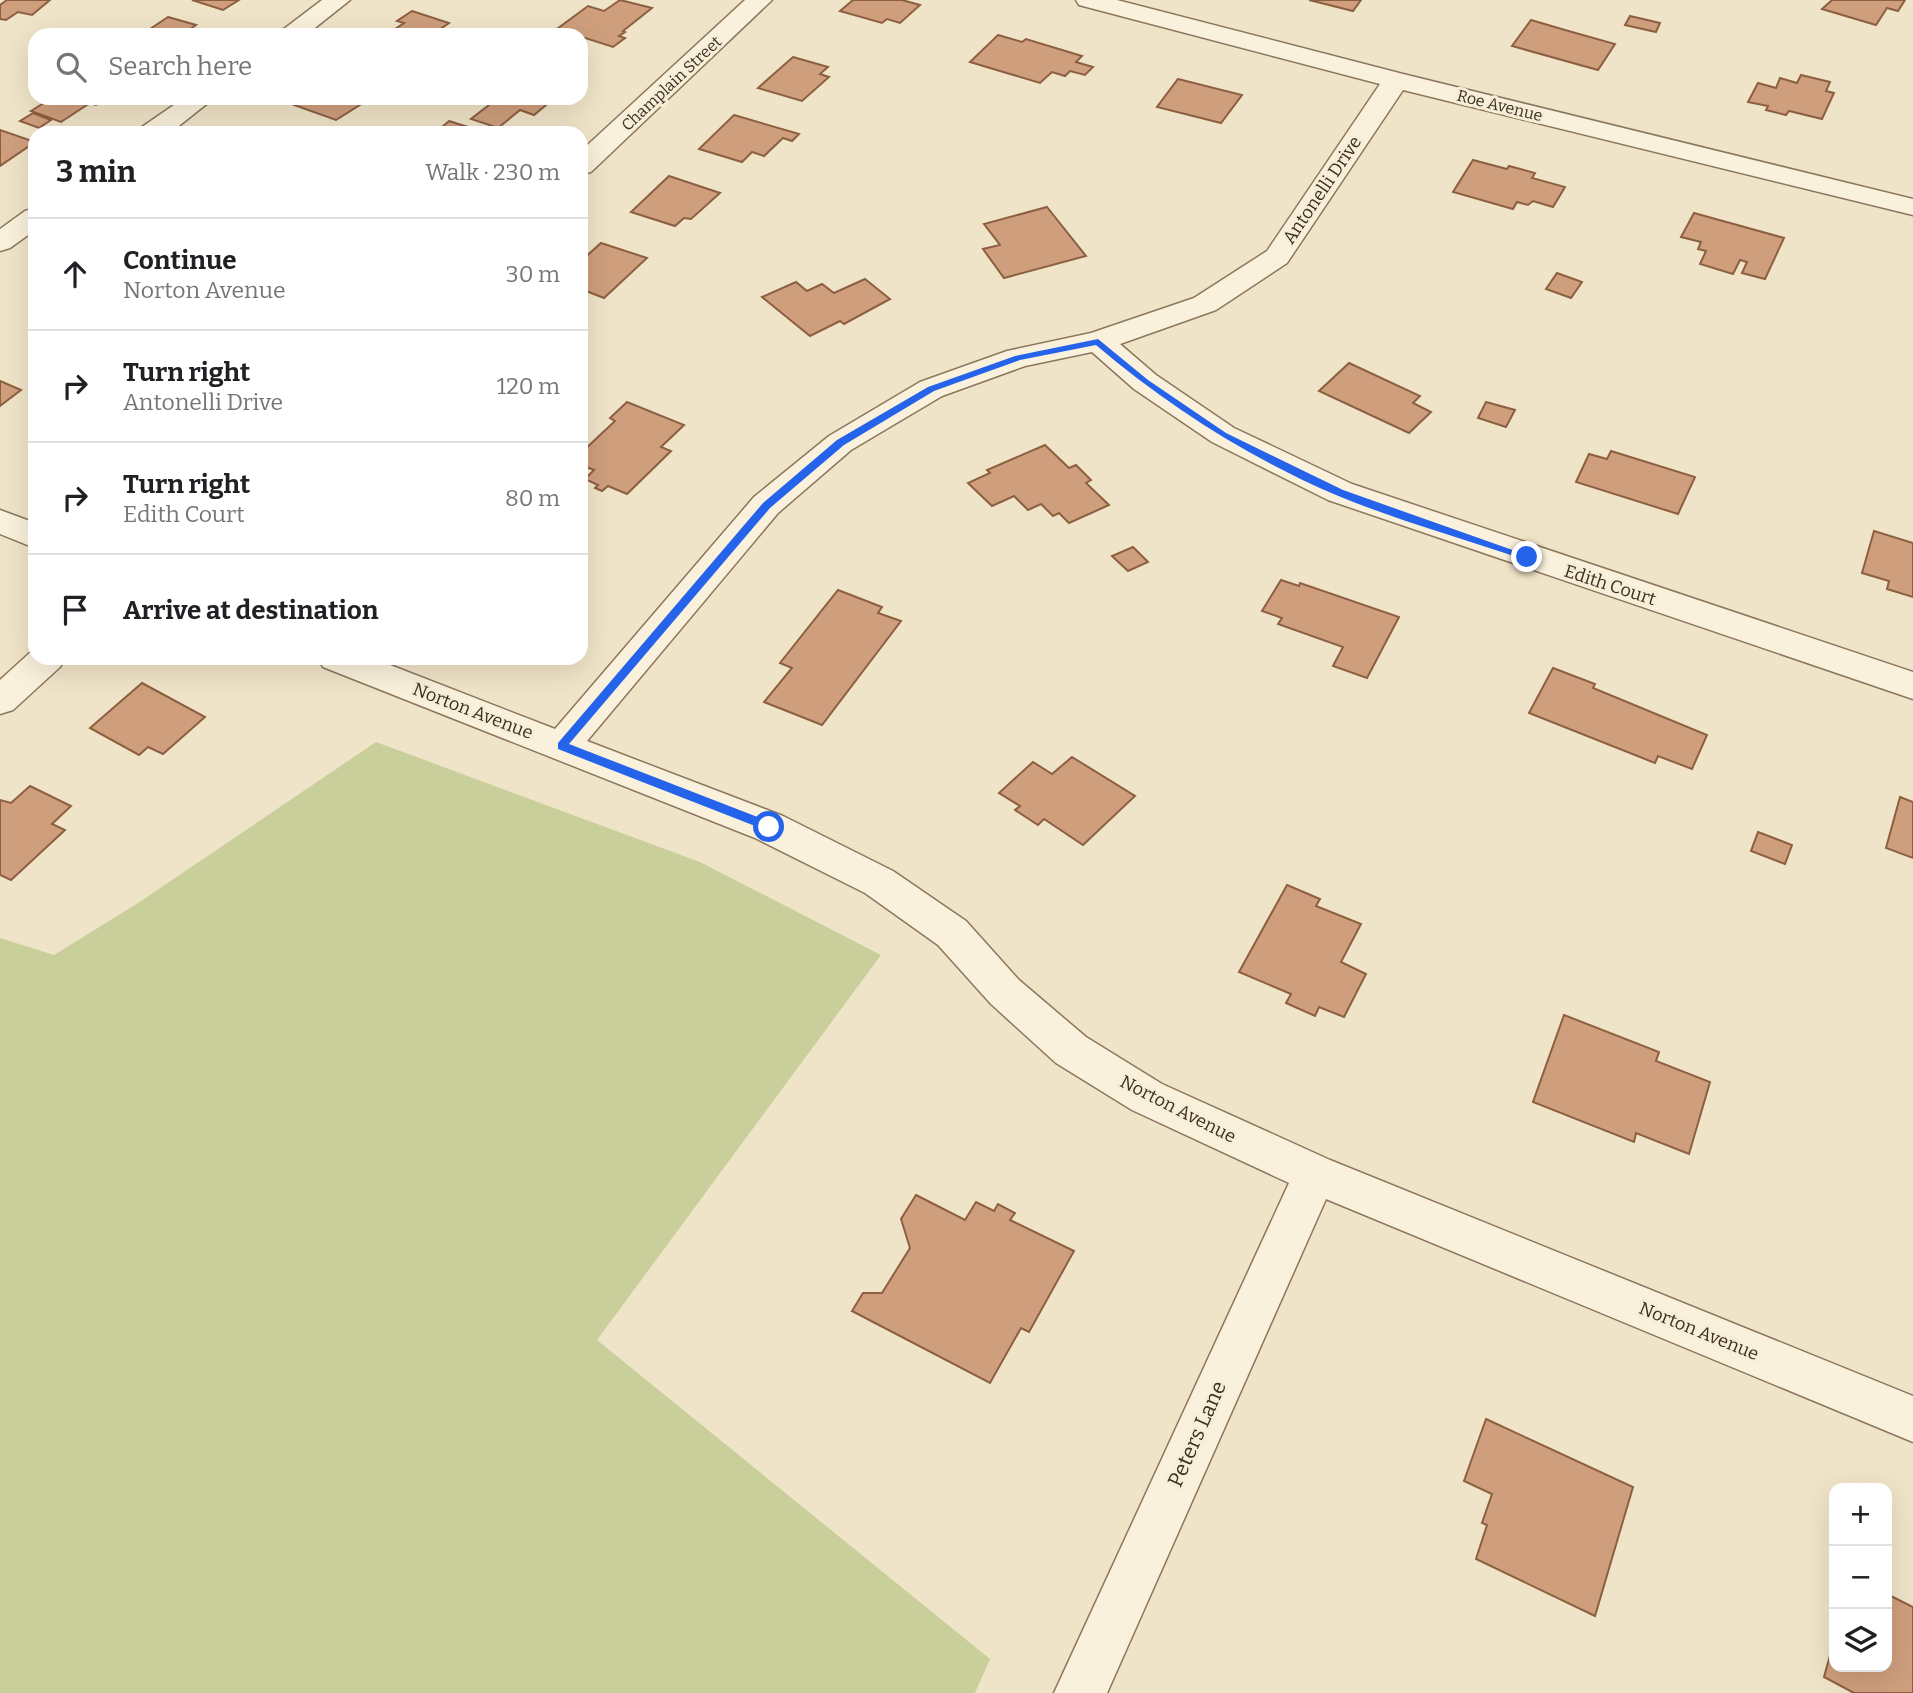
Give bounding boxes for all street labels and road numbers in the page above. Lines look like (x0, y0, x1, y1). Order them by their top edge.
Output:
street label: Champlain Street (617, 32, 725, 135)
street label: Roe Avenue (1455, 86, 1545, 125)
street label: Antonelli Drive (1278, 132, 1366, 248)
street label: Edith Court (1561, 560, 1659, 610)
street label: Norton Avenue (410, 678, 536, 744)
street label: Norton Avenue (1116, 1070, 1240, 1148)
street label: Norton Avenue (1636, 1297, 1762, 1365)
street label: Peters Lane (1162, 1377, 1232, 1491)

